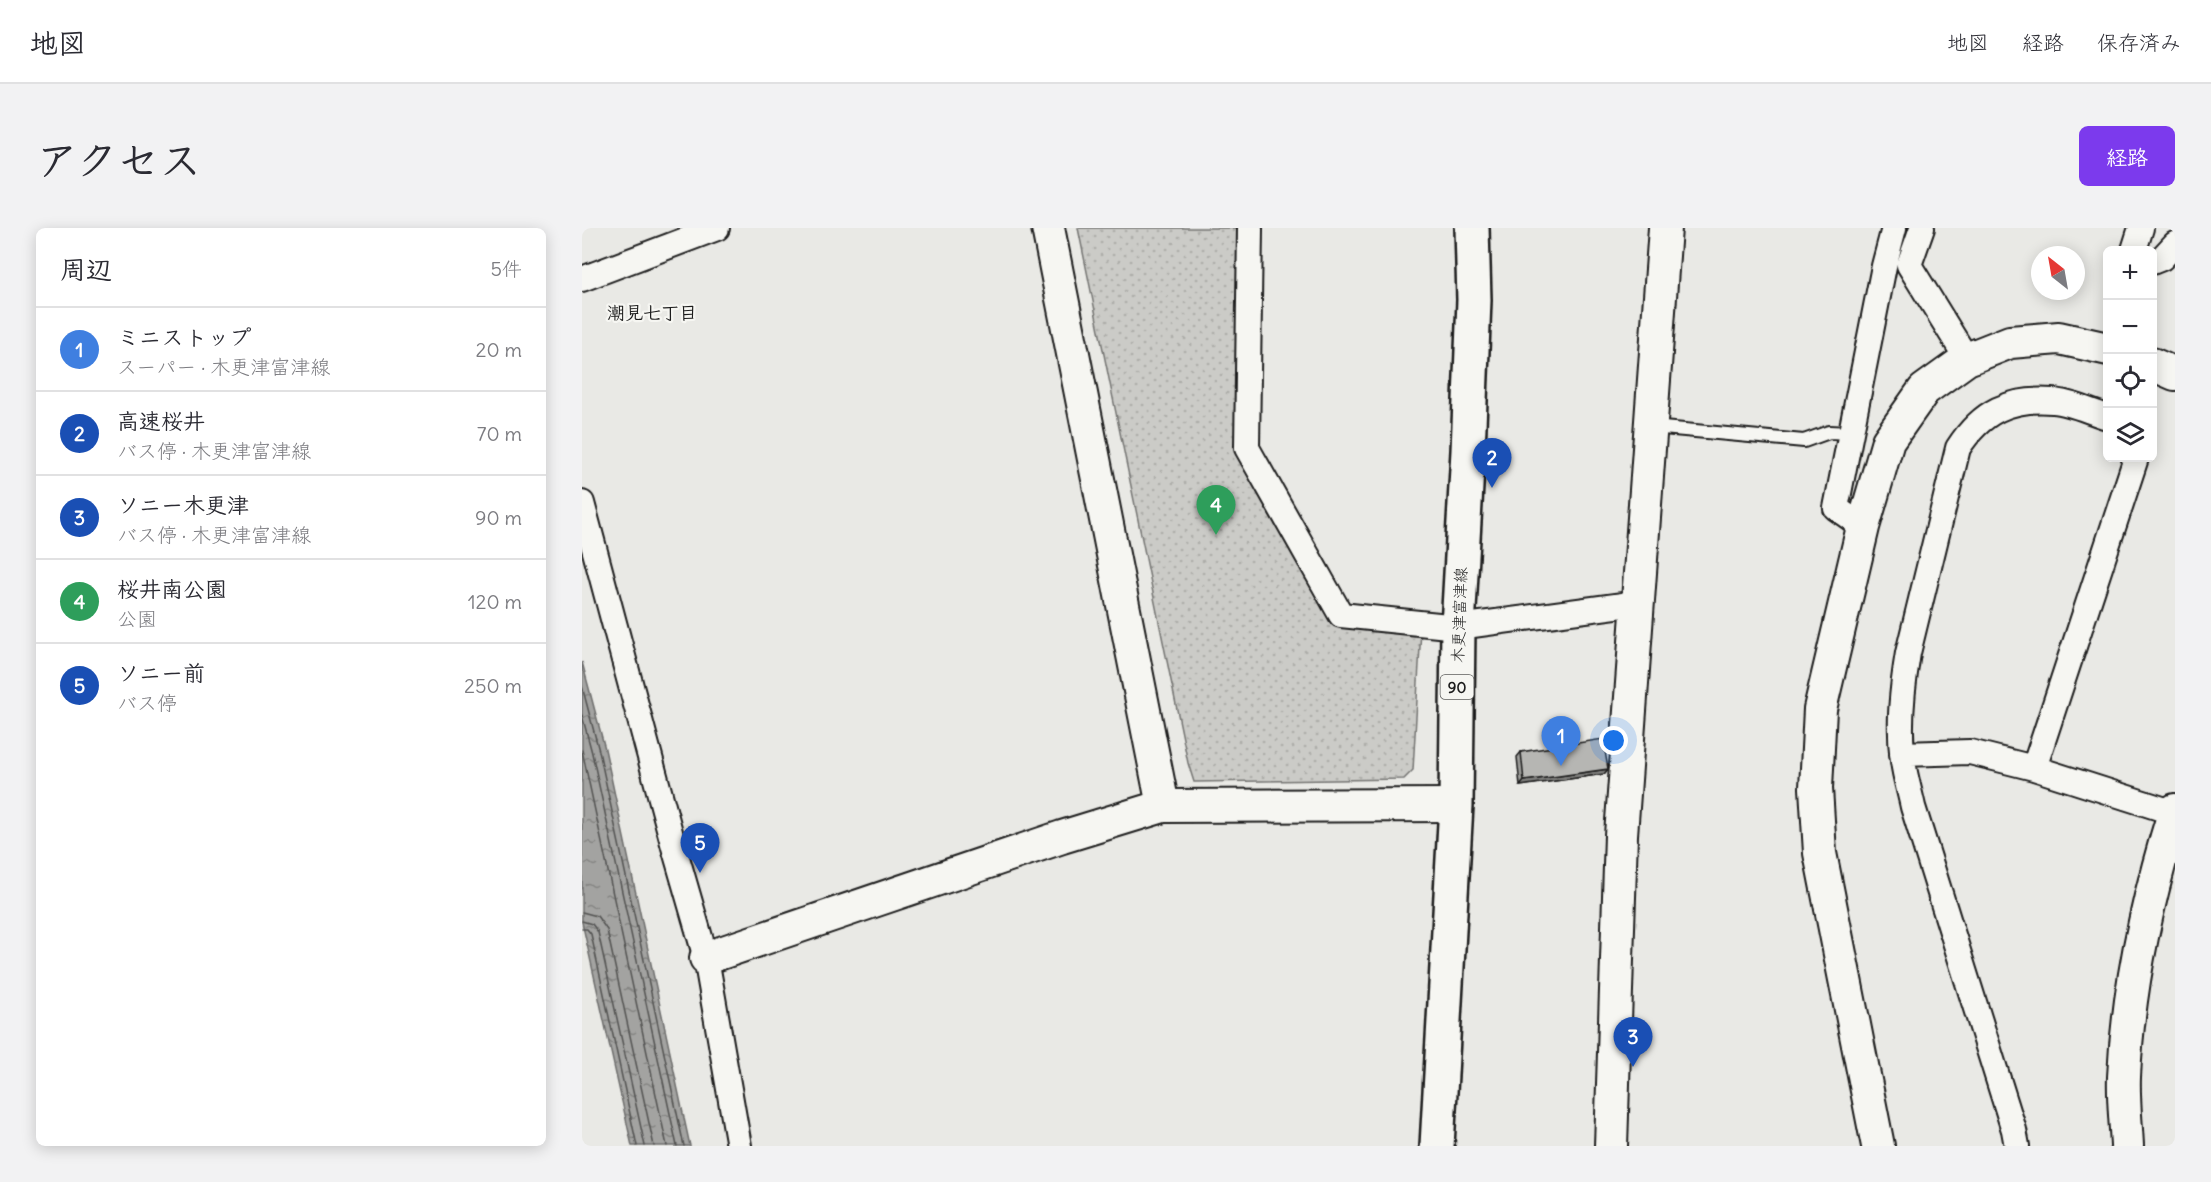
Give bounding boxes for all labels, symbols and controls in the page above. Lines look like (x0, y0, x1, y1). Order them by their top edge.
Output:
text: 地図 (30, 25, 86, 61)
text: 地図 (1947, 29, 1989, 56)
text: 経路 (2022, 29, 2064, 56)
text: 保存済み (2097, 29, 2181, 56)
button: 経路 (2079, 126, 2175, 186)
text: アクセス (36, 134, 201, 186)
north arrow (2031, 246, 2085, 300)
map controls (2103, 246, 2157, 462)
button: + (2103, 246, 2157, 300)
text: 周辺 (60, 253, 112, 286)
text: 5件 (491, 256, 522, 281)
button: − (2103, 300, 2157, 354)
district label: 潮見七丁目 (607, 301, 697, 324)
text: ミニストップ (117, 323, 251, 351)
text: 1 (76, 337, 83, 362)
text: 20 m (476, 337, 522, 362)
text: スーパー · 木更津富津線 (117, 354, 330, 379)
button: locate (2103, 354, 2157, 408)
text: 高速桜井 (117, 407, 205, 435)
button: layers (2103, 408, 2157, 462)
text: 2 (74, 421, 85, 446)
text: 70 m (477, 421, 522, 446)
text: バス停 · 木更津富津線 (117, 438, 311, 463)
pin: 2 (1472, 438, 1512, 488)
pin: 4 (1196, 486, 1236, 535)
text: ソニー木更津 (117, 491, 249, 519)
text: 3 (74, 505, 85, 530)
text: 90 m (475, 505, 522, 530)
text: バス停 · 木更津富津線 (117, 522, 311, 547)
street label: 木更津富津線 (1447, 567, 1471, 663)
text: 桜井南公園 (117, 575, 227, 603)
text: 4 (74, 589, 85, 614)
text: 120 m (468, 589, 522, 614)
text: 公園 (117, 606, 157, 631)
text: ソニー前 (117, 659, 205, 687)
text: 5 (74, 673, 85, 698)
text: 250 m (464, 673, 522, 698)
road number: 90 (1440, 675, 1474, 699)
text: バス停 (117, 690, 177, 715)
pin: 1 (1542, 716, 1580, 766)
your location (1599, 726, 1628, 755)
pin: 5 (680, 824, 720, 873)
pin: 3 (1614, 1018, 1652, 1067)

